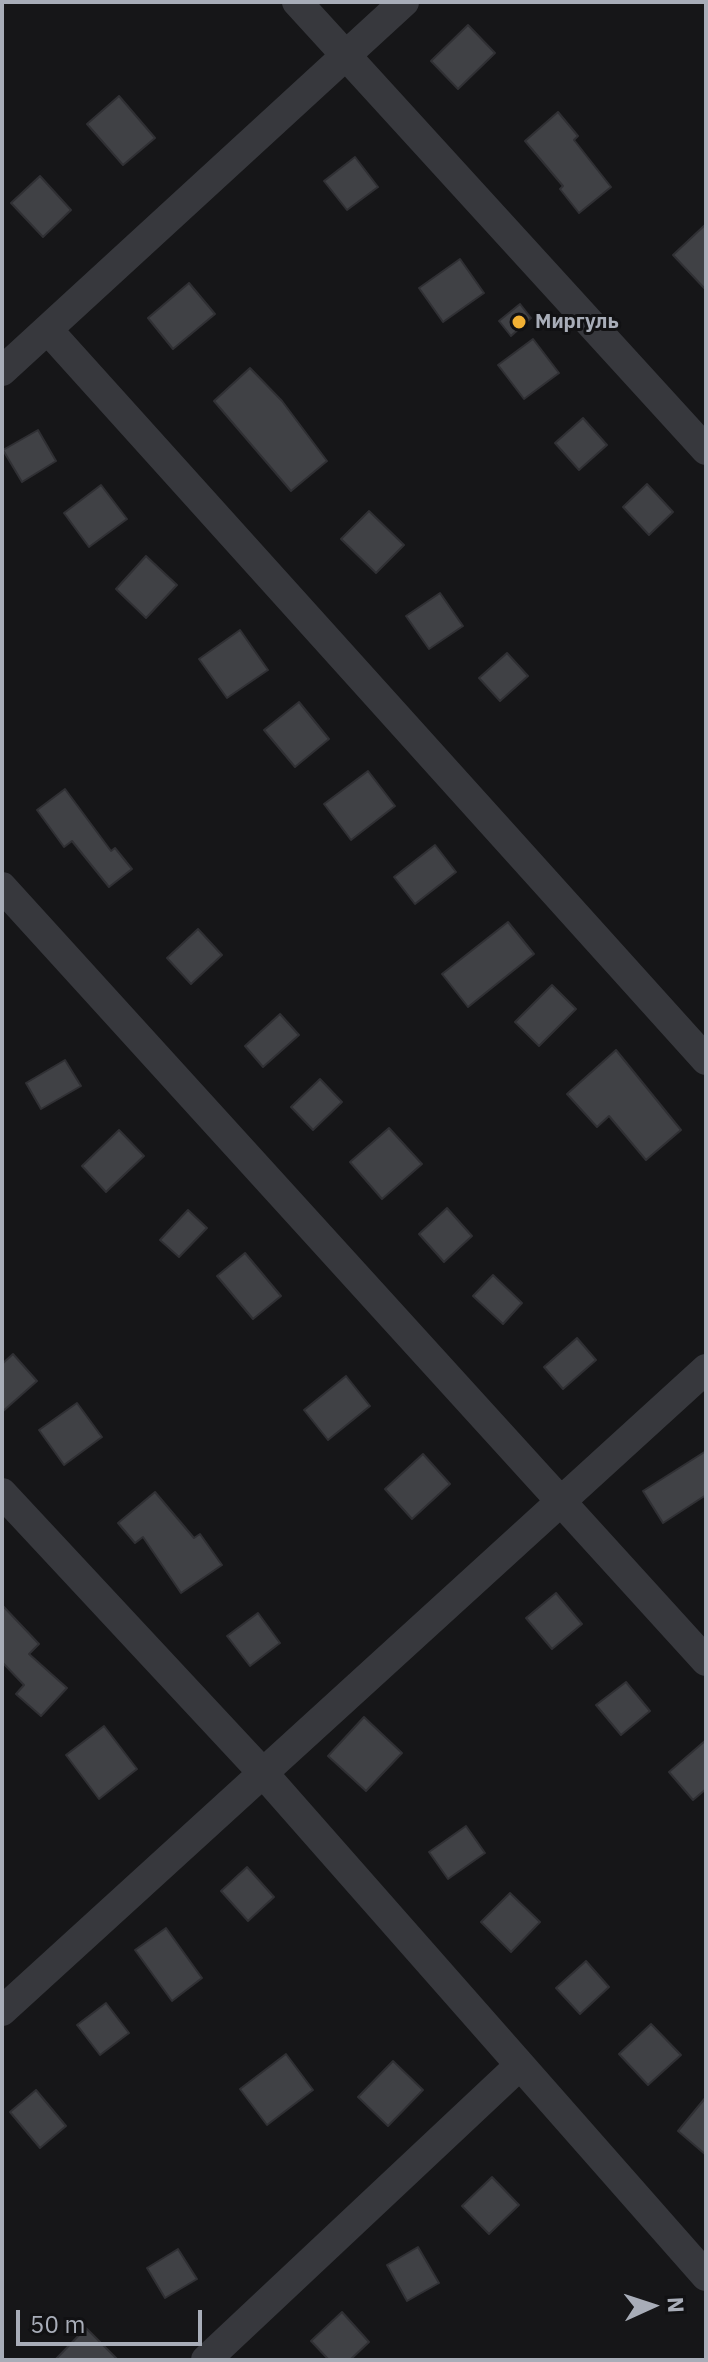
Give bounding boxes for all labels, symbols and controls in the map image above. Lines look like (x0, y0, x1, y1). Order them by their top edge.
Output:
place label: Миргуль (535, 310, 619, 334)
marker: Миргуль (510, 313, 528, 331)
north arrow (612, 2266, 692, 2346)
scale bar (20, 2294, 206, 2344)
text: N (662, 2296, 691, 2313)
text: 50 m (30, 2308, 85, 2340)

